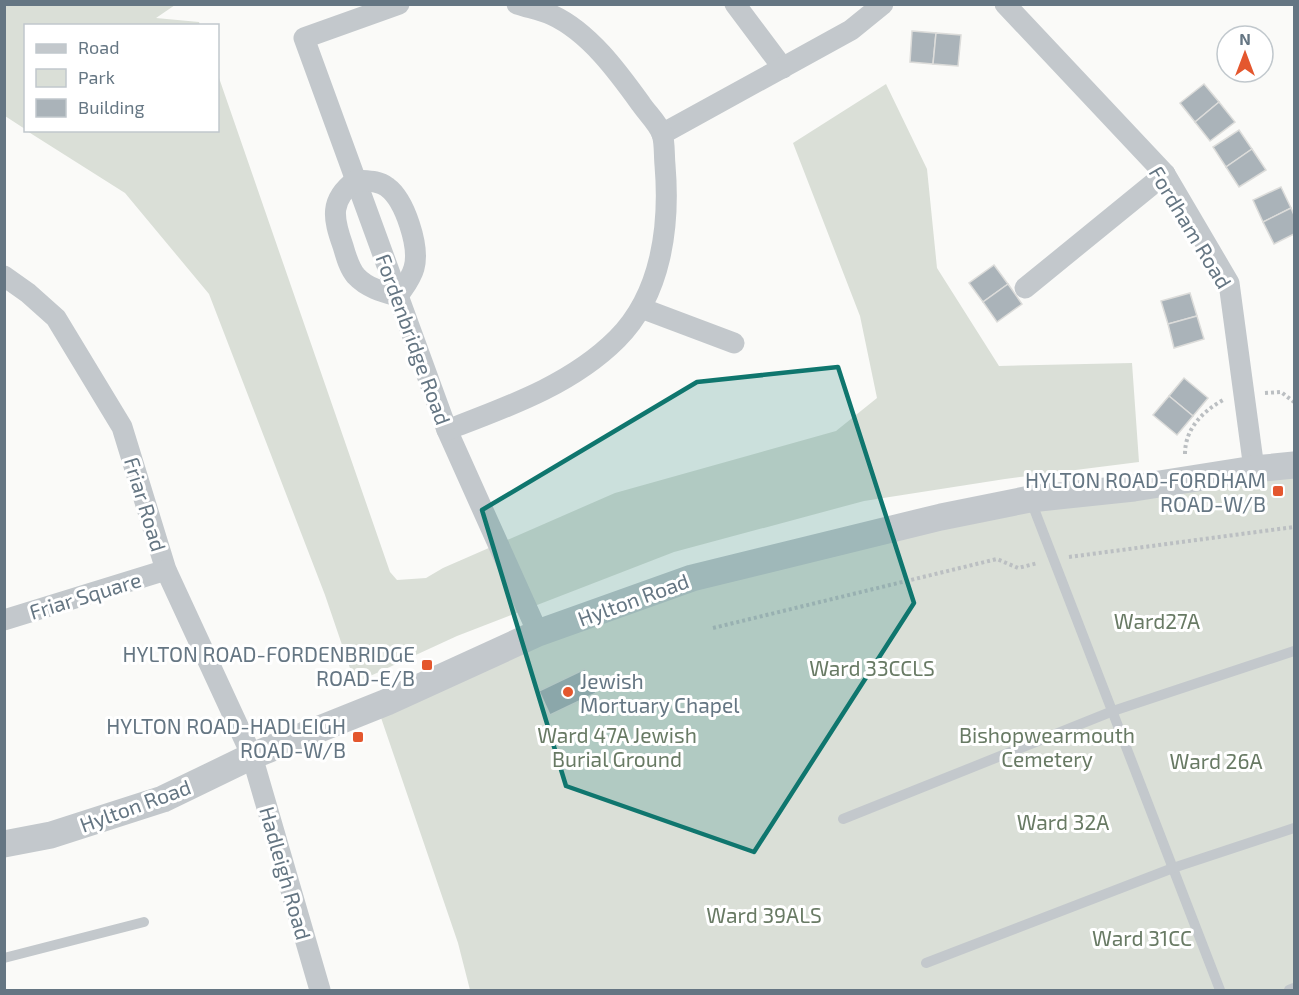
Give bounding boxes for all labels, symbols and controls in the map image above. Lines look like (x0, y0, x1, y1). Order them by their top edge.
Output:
legend (24, 24, 219, 132)
north arrow (1215, 24, 1275, 84)
text: N (1239, 29, 1251, 48)
text: Road (78, 36, 119, 58)
text: Park (78, 66, 115, 88)
text: Building (78, 96, 145, 118)
street label: Fordham Road (1145, 161, 1237, 293)
street label: Fordenbridge Road (371, 250, 457, 428)
street label: Friar Road (120, 454, 172, 554)
place label: HYLTON ROAD-FORDHAM ROAD-W/B (1025, 467, 1266, 516)
marker: HYLTON ROAD-FORDHAM ROAD-W/B (1271, 484, 1285, 498)
street label: Friar Square (26, 566, 144, 624)
street label: Hylton Road (574, 567, 692, 631)
park label: Ward27A (1114, 608, 1200, 633)
place label: HYLTON ROAD-FORDENBRIDGE ROAD-E/B (123, 641, 415, 690)
park label: Ward 33CCLS (809, 655, 935, 680)
marker: HYLTON ROAD-FORDENBRIDGE ROAD-E/B (420, 658, 434, 672)
place label: Jewish Mortuary Chapel (580, 668, 740, 717)
marker: Jewish Mortuary Chapel (561, 685, 575, 699)
place label: HYLTON ROAD-HADLEIGH ROAD-W/B (106, 713, 346, 762)
park label: Ward 47A Jewish Burial Ground (537, 722, 697, 771)
park label: Bishopwearmouth Cemetery (959, 722, 1135, 771)
marker: HYLTON ROAD-HADLEIGH ROAD-W/B (351, 730, 365, 744)
park label: Ward 26A (1170, 748, 1263, 773)
street label: Hylton Road (76, 773, 194, 837)
street label: Hadleigh Road (255, 804, 317, 942)
park label: Ward 32A (1017, 809, 1109, 834)
park label: Ward 39ALS (706, 902, 822, 927)
park label: Ward 31CC (1092, 925, 1192, 950)

